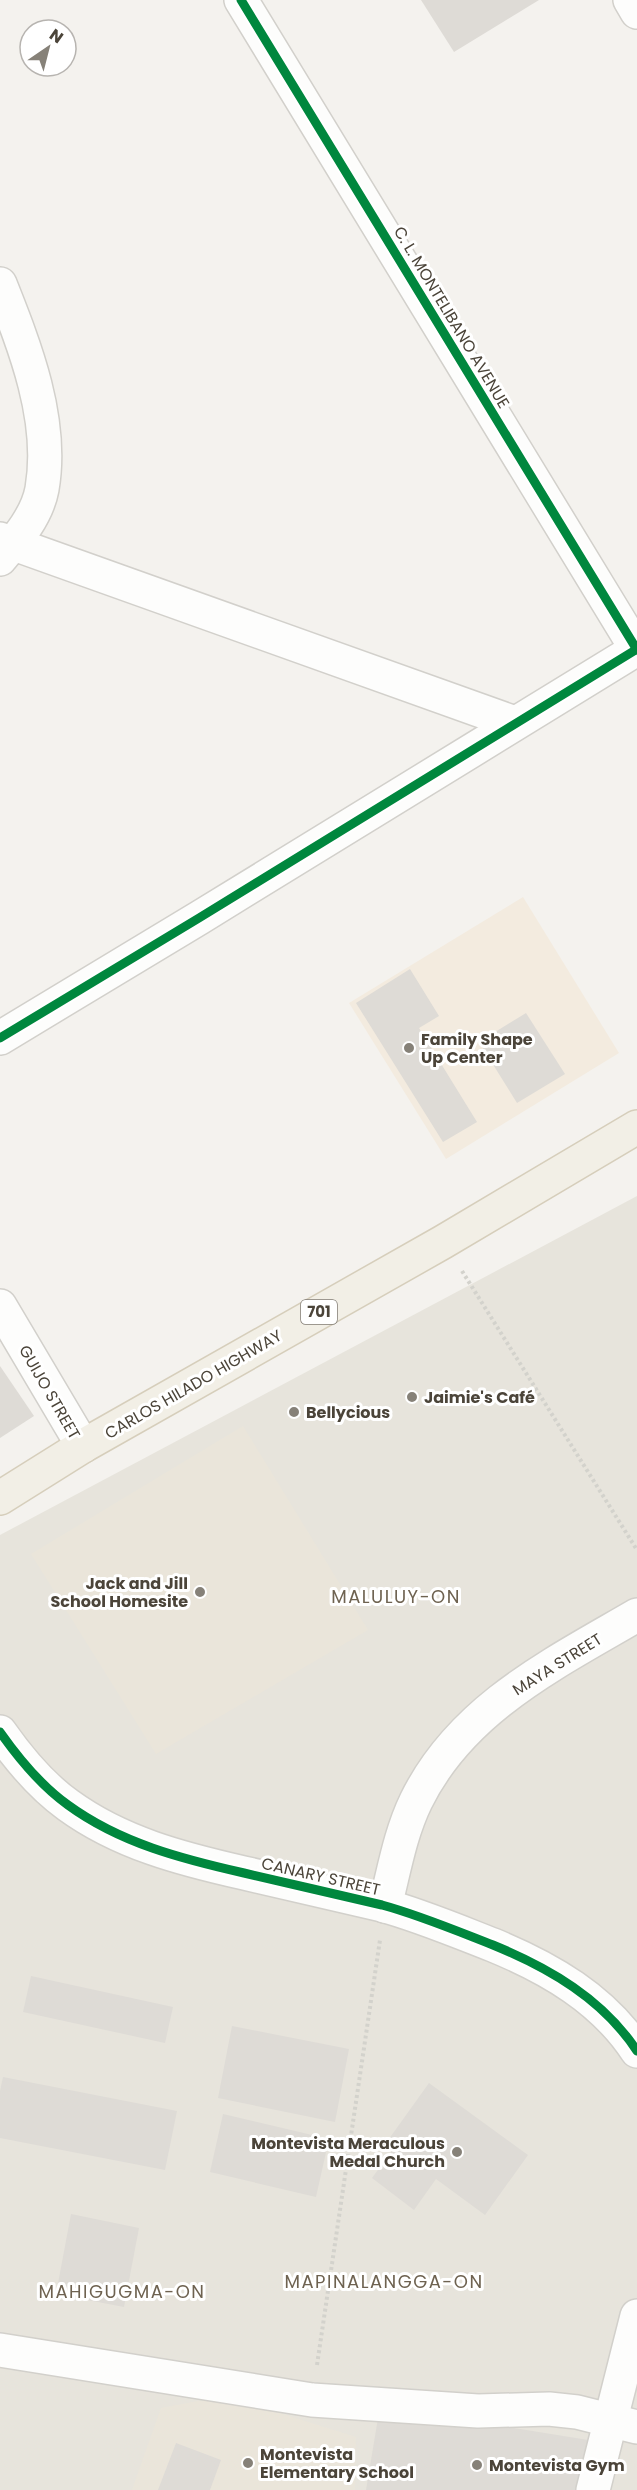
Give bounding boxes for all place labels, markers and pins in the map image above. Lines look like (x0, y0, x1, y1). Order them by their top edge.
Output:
place label: Family Shape Up Center (421, 1028, 533, 1069)
marker: Family Shape Up Center (402, 1041, 416, 1055)
place label: Jaimie's Café (424, 1386, 535, 1409)
marker: Jaimie's Café (405, 1390, 419, 1404)
place label: Bellycious (306, 1401, 390, 1424)
marker: Bellycious (287, 1405, 301, 1419)
place label: Jack and Jill School Homesite (51, 1572, 188, 1613)
marker: Jack and Jill School Homesite (193, 1585, 207, 1599)
place label: Montevista Meraculous Medal Church (251, 2132, 445, 2173)
marker: Montevista Meraculous Medal Church (450, 2145, 464, 2159)
place label: Montevista Elementary School (260, 2443, 414, 2484)
place label: Montevista Gym (489, 2454, 625, 2477)
marker: Montevista Elementary School (241, 2456, 255, 2470)
marker: Montevista Gym (470, 2458, 484, 2472)

